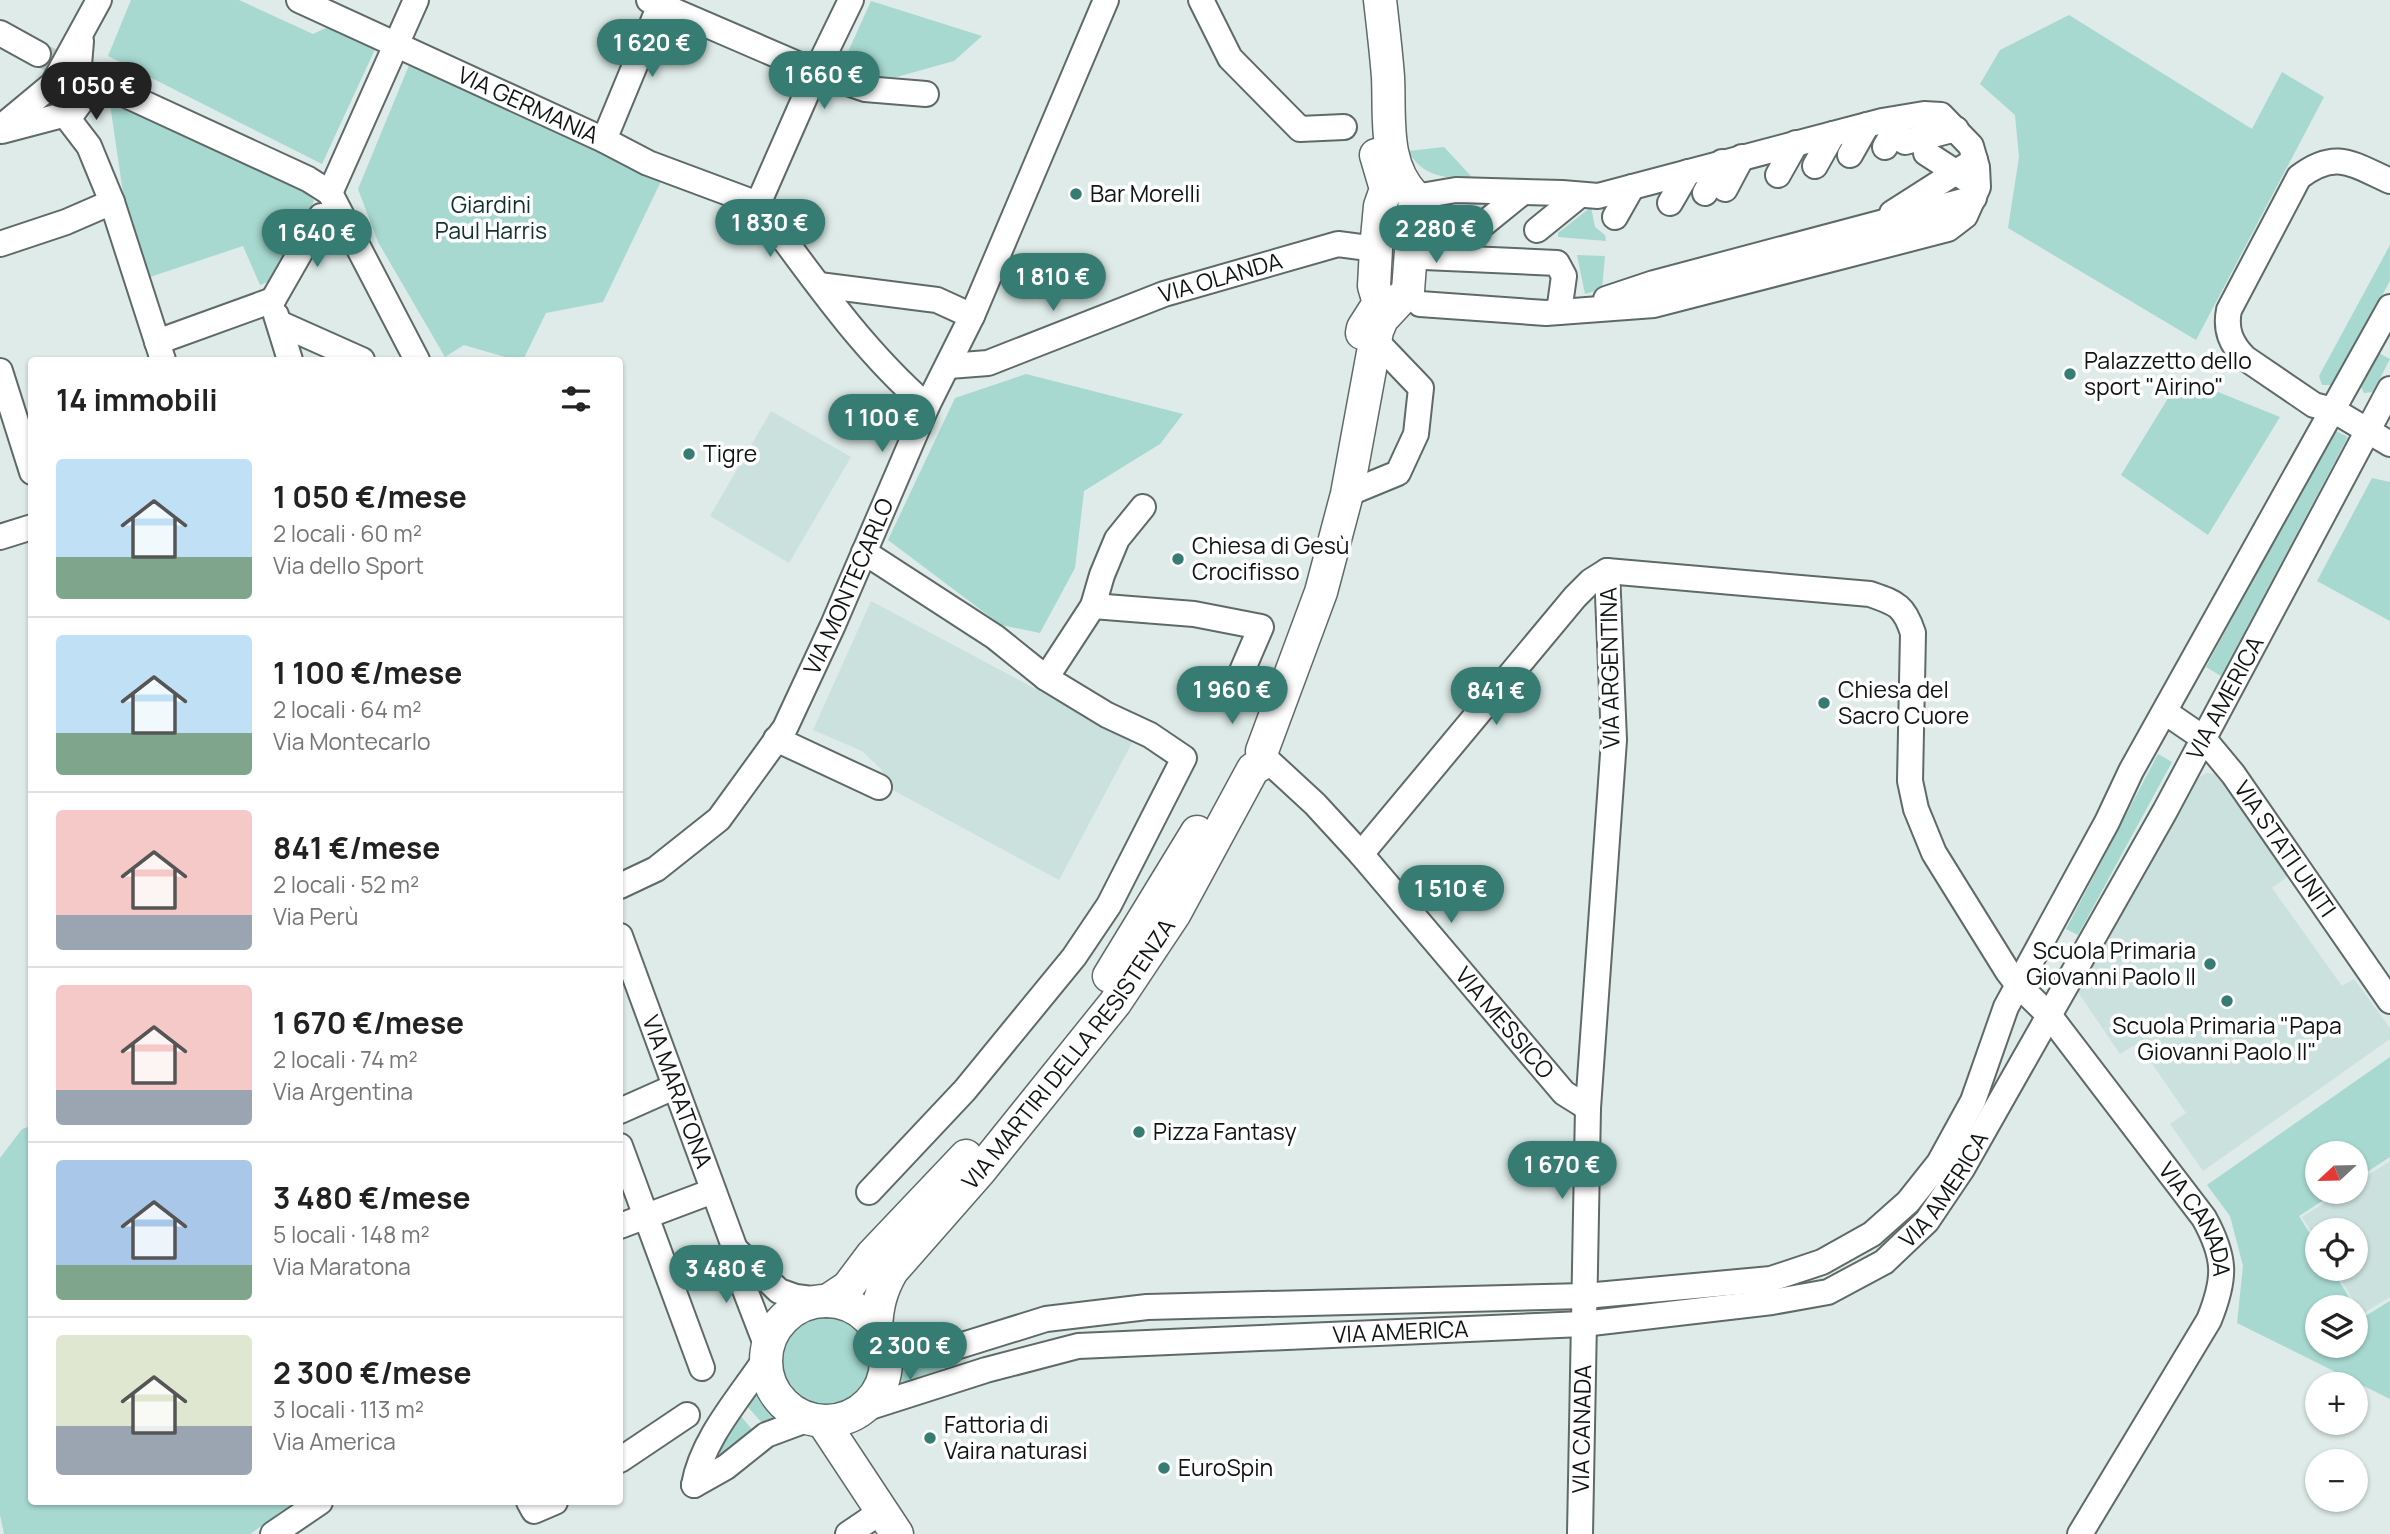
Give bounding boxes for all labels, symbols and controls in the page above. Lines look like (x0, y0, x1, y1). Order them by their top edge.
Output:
pin: 1 620 € (587, 20, 717, 79)
text: 1 620 € (613, 26, 691, 58)
pin: 1 660 € (759, 52, 889, 111)
street label: VIA GERMANIA (453, 58, 605, 151)
text: 1 660 € (785, 58, 863, 90)
pin: 1 050 € (31, 62, 161, 122)
text: 1 050 € (57, 69, 135, 101)
place label: Bar Morelli (1090, 177, 1200, 209)
marker: Bar Morelli (1068, 186, 1084, 202)
park label: Giardini Paul Harris (435, 188, 547, 246)
pin: 1 830 € (705, 200, 835, 259)
pin: 2 280 € (1371, 205, 1501, 265)
text: 1 830 € (731, 206, 809, 238)
pin: 1 640 € (252, 210, 382, 269)
text: 2 280 € (1395, 212, 1477, 244)
text: 1 640 € (278, 216, 356, 248)
street label: VIA OLANDA (1155, 244, 1286, 310)
pin: 1 810 € (988, 254, 1118, 313)
text: 1 810 € (1016, 260, 1090, 292)
place label: Palazzetto dello sport "Airino" (2084, 344, 2252, 402)
marker: Palazzetto dello sport "Airino" (2062, 366, 2078, 382)
text: 14 immobili (56, 379, 218, 420)
icon: filters (557, 380, 595, 418)
pin: 1 100 € (817, 394, 947, 454)
text: 1 100 € (844, 401, 920, 433)
place label: Tigre (703, 437, 757, 469)
marker: Tigre (681, 446, 697, 462)
text: 1 050 €/mese (273, 476, 467, 517)
icon: home (112, 487, 196, 571)
street label: VIA MONTECARLO (795, 493, 901, 679)
text: 2 locali · 60 m² (273, 517, 422, 549)
place label: Chiesa di Gesù Crocifisso (1192, 529, 1349, 587)
text: Via dello Sport (273, 549, 424, 581)
marker: Chiesa di Gesù Crocifisso (1170, 551, 1186, 567)
street label: VIA ARGENTINA (1592, 586, 1626, 749)
street label: VIA AMERICA (2178, 630, 2271, 765)
text: 1 100 €/mese (273, 652, 462, 693)
icon: home (112, 663, 196, 747)
pin: 1 960 € (1167, 666, 1297, 726)
pin: 841 € (1447, 668, 1545, 727)
text: 1 960 € (1193, 673, 1271, 705)
place label: Chiesa del Sacro Cuore (1838, 673, 1969, 731)
text: 841 € (1467, 674, 1525, 706)
text: 2 locali · 64 m² (273, 693, 421, 725)
marker: Chiesa del Sacro Cuore (1816, 695, 1832, 711)
text: Via Montecarlo (273, 725, 431, 757)
street label: VIA STATI UNITI (2227, 774, 2344, 923)
text: 841 €/mese (273, 827, 440, 868)
icon: home (112, 838, 196, 922)
pin: 1 510 € (1386, 866, 1516, 925)
text: 2 locali · 52 m² (273, 868, 419, 900)
text: 1 510 € (1414, 872, 1488, 904)
text: Via Perù (273, 900, 358, 932)
street label: VIA MARTIRI DELLA RESISTENZA (954, 911, 1182, 1196)
place label: Scuola Primaria Giovanni Paolo II (2026, 934, 2196, 992)
marker: Scuola Primaria Giovanni Paolo II (2202, 956, 2218, 972)
street label: VIA MESSICO (1449, 960, 1562, 1085)
marker: Scuola Primaria "Papa Giovanni Paolo II" (2219, 993, 2235, 1009)
text: 1 670 €/mese (273, 1002, 464, 1043)
place label: Scuola Primaria "Papa Giovanni Paolo II" (2112, 1009, 2342, 1067)
street label: VIA MARATONA (635, 1010, 721, 1173)
icon: home (112, 1013, 196, 1097)
text: 2 locali · 74 m² (273, 1043, 418, 1075)
text: Via Argentina (273, 1075, 413, 1107)
place label: Pizza Fantasy (1153, 1115, 1297, 1147)
marker: Pizza Fantasy (1131, 1124, 1147, 1140)
street label: VIA AMERICA (1892, 1125, 1995, 1254)
north arrow (2305, 1141, 2368, 1204)
map controls (2305, 1141, 2368, 1512)
pin: 1 670 € (1497, 1142, 1627, 1201)
text: 1 670 € (1524, 1148, 1600, 1180)
street label: VIA CANADA (2152, 1155, 2238, 1278)
text: 3 480 €/mese (273, 1177, 470, 1218)
icon: home (112, 1188, 196, 1272)
text: 5 locali · 148 m² (273, 1218, 430, 1250)
button: locate (2305, 1218, 2368, 1281)
pin: 3 480 € (661, 1246, 791, 1305)
text: Via Maratona (273, 1250, 411, 1282)
text: 3 480 € (685, 1252, 767, 1284)
button: layers (2305, 1295, 2368, 1358)
street label: VIA AMERICA (1332, 1312, 1470, 1350)
pin: 2 300 € (845, 1322, 975, 1382)
text: 2 300 € (869, 1329, 951, 1361)
text: 2 300 €/mese (273, 1352, 471, 1393)
icon: home (112, 1363, 196, 1447)
street label: VIA CANADA (1564, 1364, 1598, 1494)
button: + (2305, 1372, 2368, 1435)
text: 3 locali · 113 m² (273, 1393, 424, 1425)
place label: Fattoria di Vaira naturasi (944, 1408, 1088, 1466)
text: Via America (273, 1425, 396, 1457)
marker: Fattoria di Vaira naturasi (922, 1430, 938, 1446)
button: − (2305, 1449, 2368, 1512)
place label: EuroSpin (1178, 1451, 1273, 1483)
marker: EuroSpin (1156, 1460, 1172, 1476)

